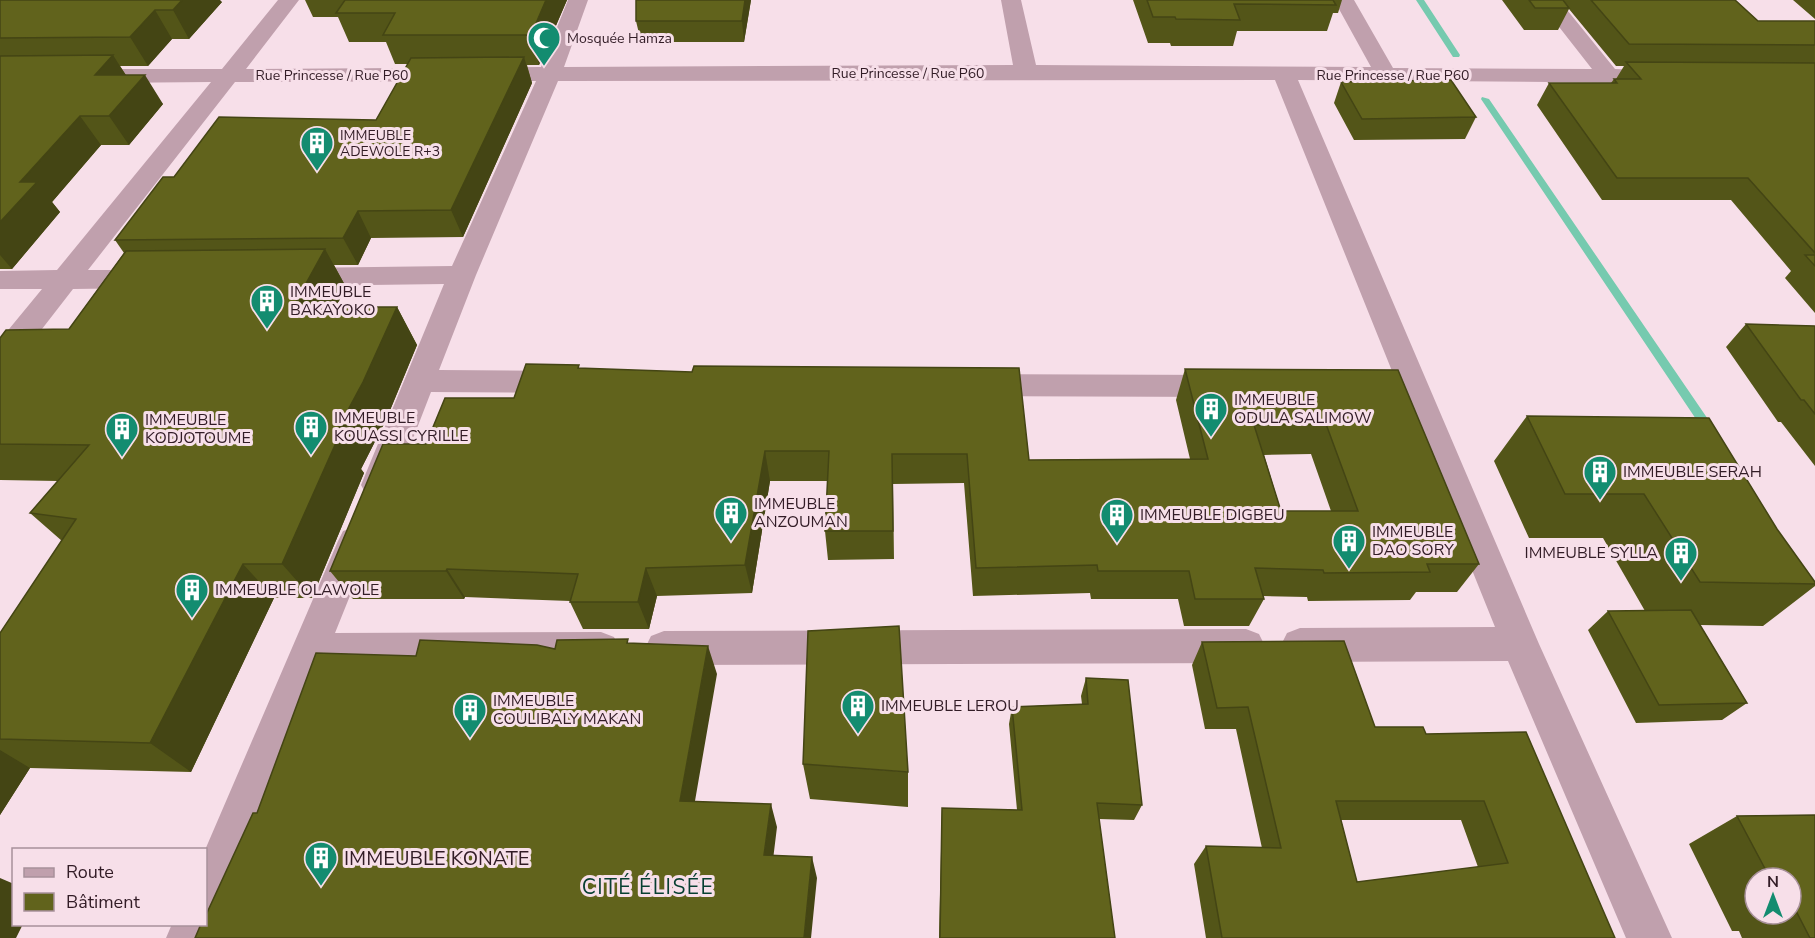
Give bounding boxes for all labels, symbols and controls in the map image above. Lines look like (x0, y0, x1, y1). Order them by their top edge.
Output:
mosque icon: Mosquée Hamza (526, 20, 562, 67)
place label: Mosquée Hamza (567, 29, 672, 48)
street label: Rue Princesse / Rue P60 (832, 64, 985, 83)
street label: Rue Princesse / Rue P60 (256, 66, 409, 85)
street label: Rue Princesse / Rue P60 (1317, 66, 1470, 85)
building icon: IMMEUBLE ADEWOLE R+3 (299, 125, 335, 172)
place label: IMMEUBLE ADEWOLE R+3 (340, 126, 440, 161)
place label: IMMEUBLE BAKAYOKO (290, 281, 375, 321)
building icon: IMMEUBLE BAKAYOKO (249, 283, 285, 330)
place label: IMMEUBLE ODULA SALIMOW (1234, 389, 1372, 429)
building icon: IMMEUBLE ODULA SALIMOW (1193, 391, 1229, 438)
place label: IMMEUBLE KOUASSI CYRILLE (334, 407, 469, 447)
place label: IMMEUBLE KODJOTOUME (145, 409, 251, 449)
building icon: IMMEUBLE KOUASSI CYRILLE (293, 409, 329, 456)
building icon: IMMEUBLE KODJOTOUME (104, 411, 140, 458)
building icon: IMMEUBLE SERAH (1582, 454, 1618, 501)
place label: IMMEUBLE SERAH (1623, 461, 1762, 483)
place label: IMMEUBLE ANZOUMAN (754, 493, 848, 533)
building icon: IMMEUBLE ANZOUMAN (713, 495, 749, 542)
building icon: IMMEUBLE DIGBEU (1099, 497, 1135, 544)
place label: IMMEUBLE DIGBEU (1140, 504, 1285, 526)
place label: IMMEUBLE DAO SORY (1372, 521, 1454, 561)
building icon: IMMEUBLE DAO SORY (1331, 523, 1367, 570)
building icon: IMMEUBLE SYLLA (1663, 535, 1699, 582)
place label: IMMEUBLE SYLLA (1525, 542, 1658, 564)
building icon: IMMEUBLE OLAWOLE (174, 572, 210, 619)
place label: IMMEUBLE OLAWOLE (215, 579, 379, 601)
building icon: IMMEUBLE LEROU (840, 688, 876, 735)
place label: IMMEUBLE COULIBALY MAKAN (493, 690, 641, 730)
building icon: IMMEUBLE COULIBALY MAKAN (452, 692, 488, 739)
place label: IMMEUBLE LEROU (881, 695, 1019, 717)
building icon: IMMEUBLE KONATE (303, 840, 339, 887)
place label: IMMEUBLE KONATE (344, 845, 530, 872)
legend (12, 848, 207, 926)
text: Route (66, 860, 114, 884)
north arrow (1743, 866, 1803, 926)
text: N (1767, 871, 1779, 893)
district label: CITÉ ÉLISÉE (582, 873, 714, 901)
text: Bâtiment (66, 890, 140, 914)

